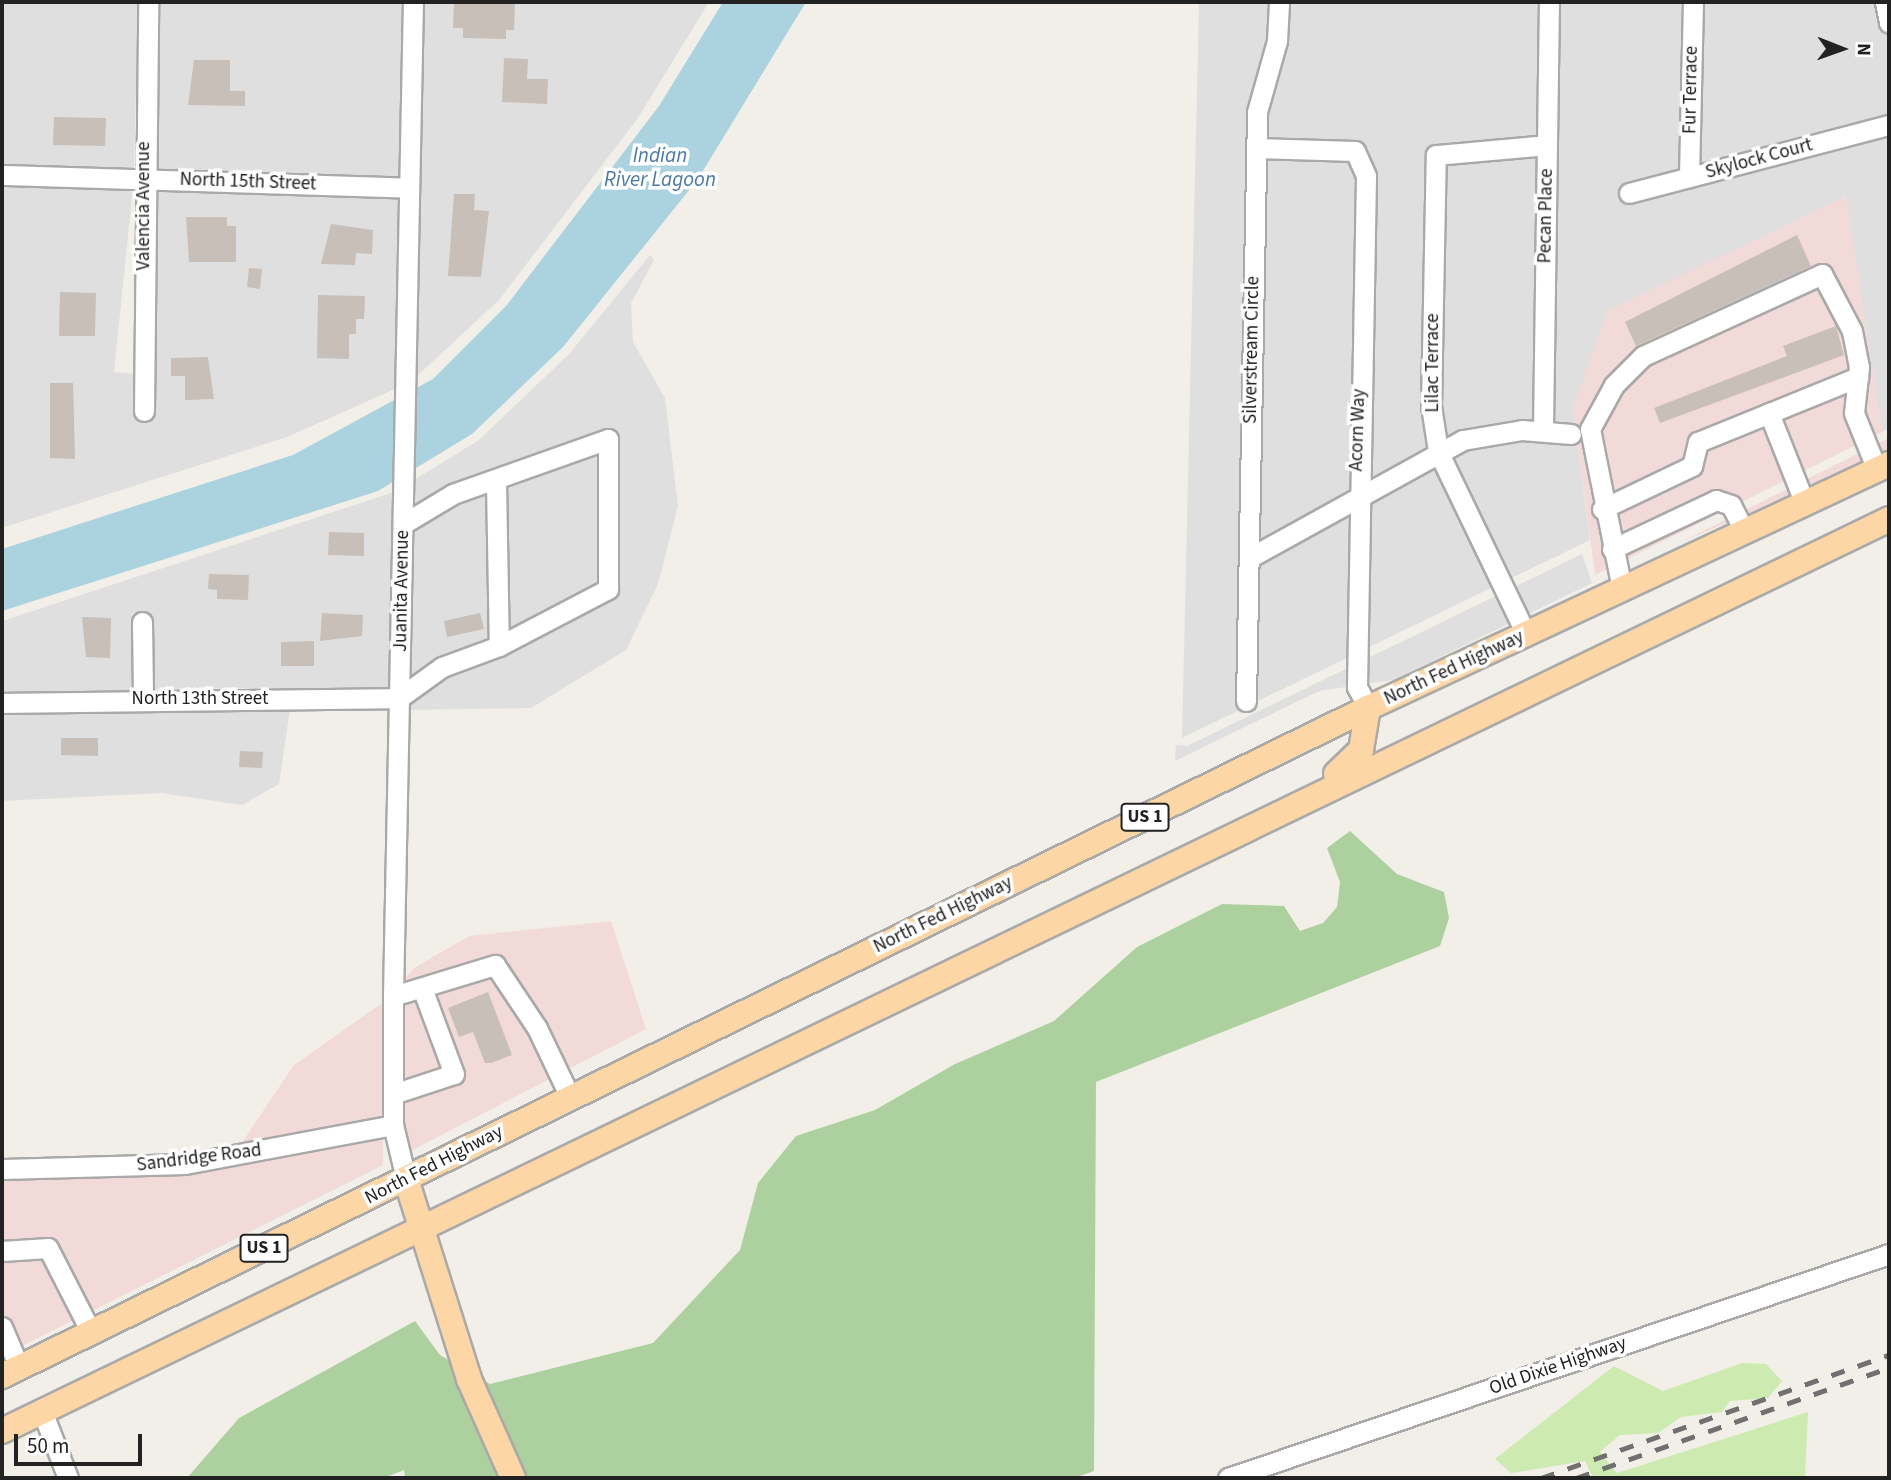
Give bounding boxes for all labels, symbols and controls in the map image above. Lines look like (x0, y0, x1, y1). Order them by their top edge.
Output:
north arrow (1807, 14, 1877, 84)
text: N (1850, 43, 1877, 56)
street label: Fur Terrace (1679, 46, 1703, 134)
street label: Skylock Court (1703, 134, 1815, 184)
street label: Valencia Avenue (133, 142, 155, 270)
water label: Indian River Lagoon (604, 142, 716, 192)
street label: North 15th Street (179, 168, 317, 196)
street label: Pecan Place (1534, 168, 1558, 264)
street label: Silverstream Circle (1239, 276, 1265, 424)
street label: Lilac Terrace (1422, 313, 1444, 413)
street label: Acorn Way (1345, 388, 1371, 472)
street label: Juanita Avenue (390, 530, 414, 652)
street label: North Fed Highway (1381, 626, 1527, 710)
street label: North 13th Street (132, 688, 268, 710)
road number: US 1 (1120, 802, 1170, 832)
street label: North Fed Highway (870, 872, 1016, 958)
street label: North Fed Highway (361, 1120, 507, 1210)
street label: Sandridge Road (135, 1139, 263, 1177)
road number: US 1 (240, 1233, 288, 1262)
street label: Old Dixie Highway (1486, 1332, 1630, 1400)
scale bar (18, 1420, 145, 1464)
text: 50 m (27, 1431, 69, 1461)

